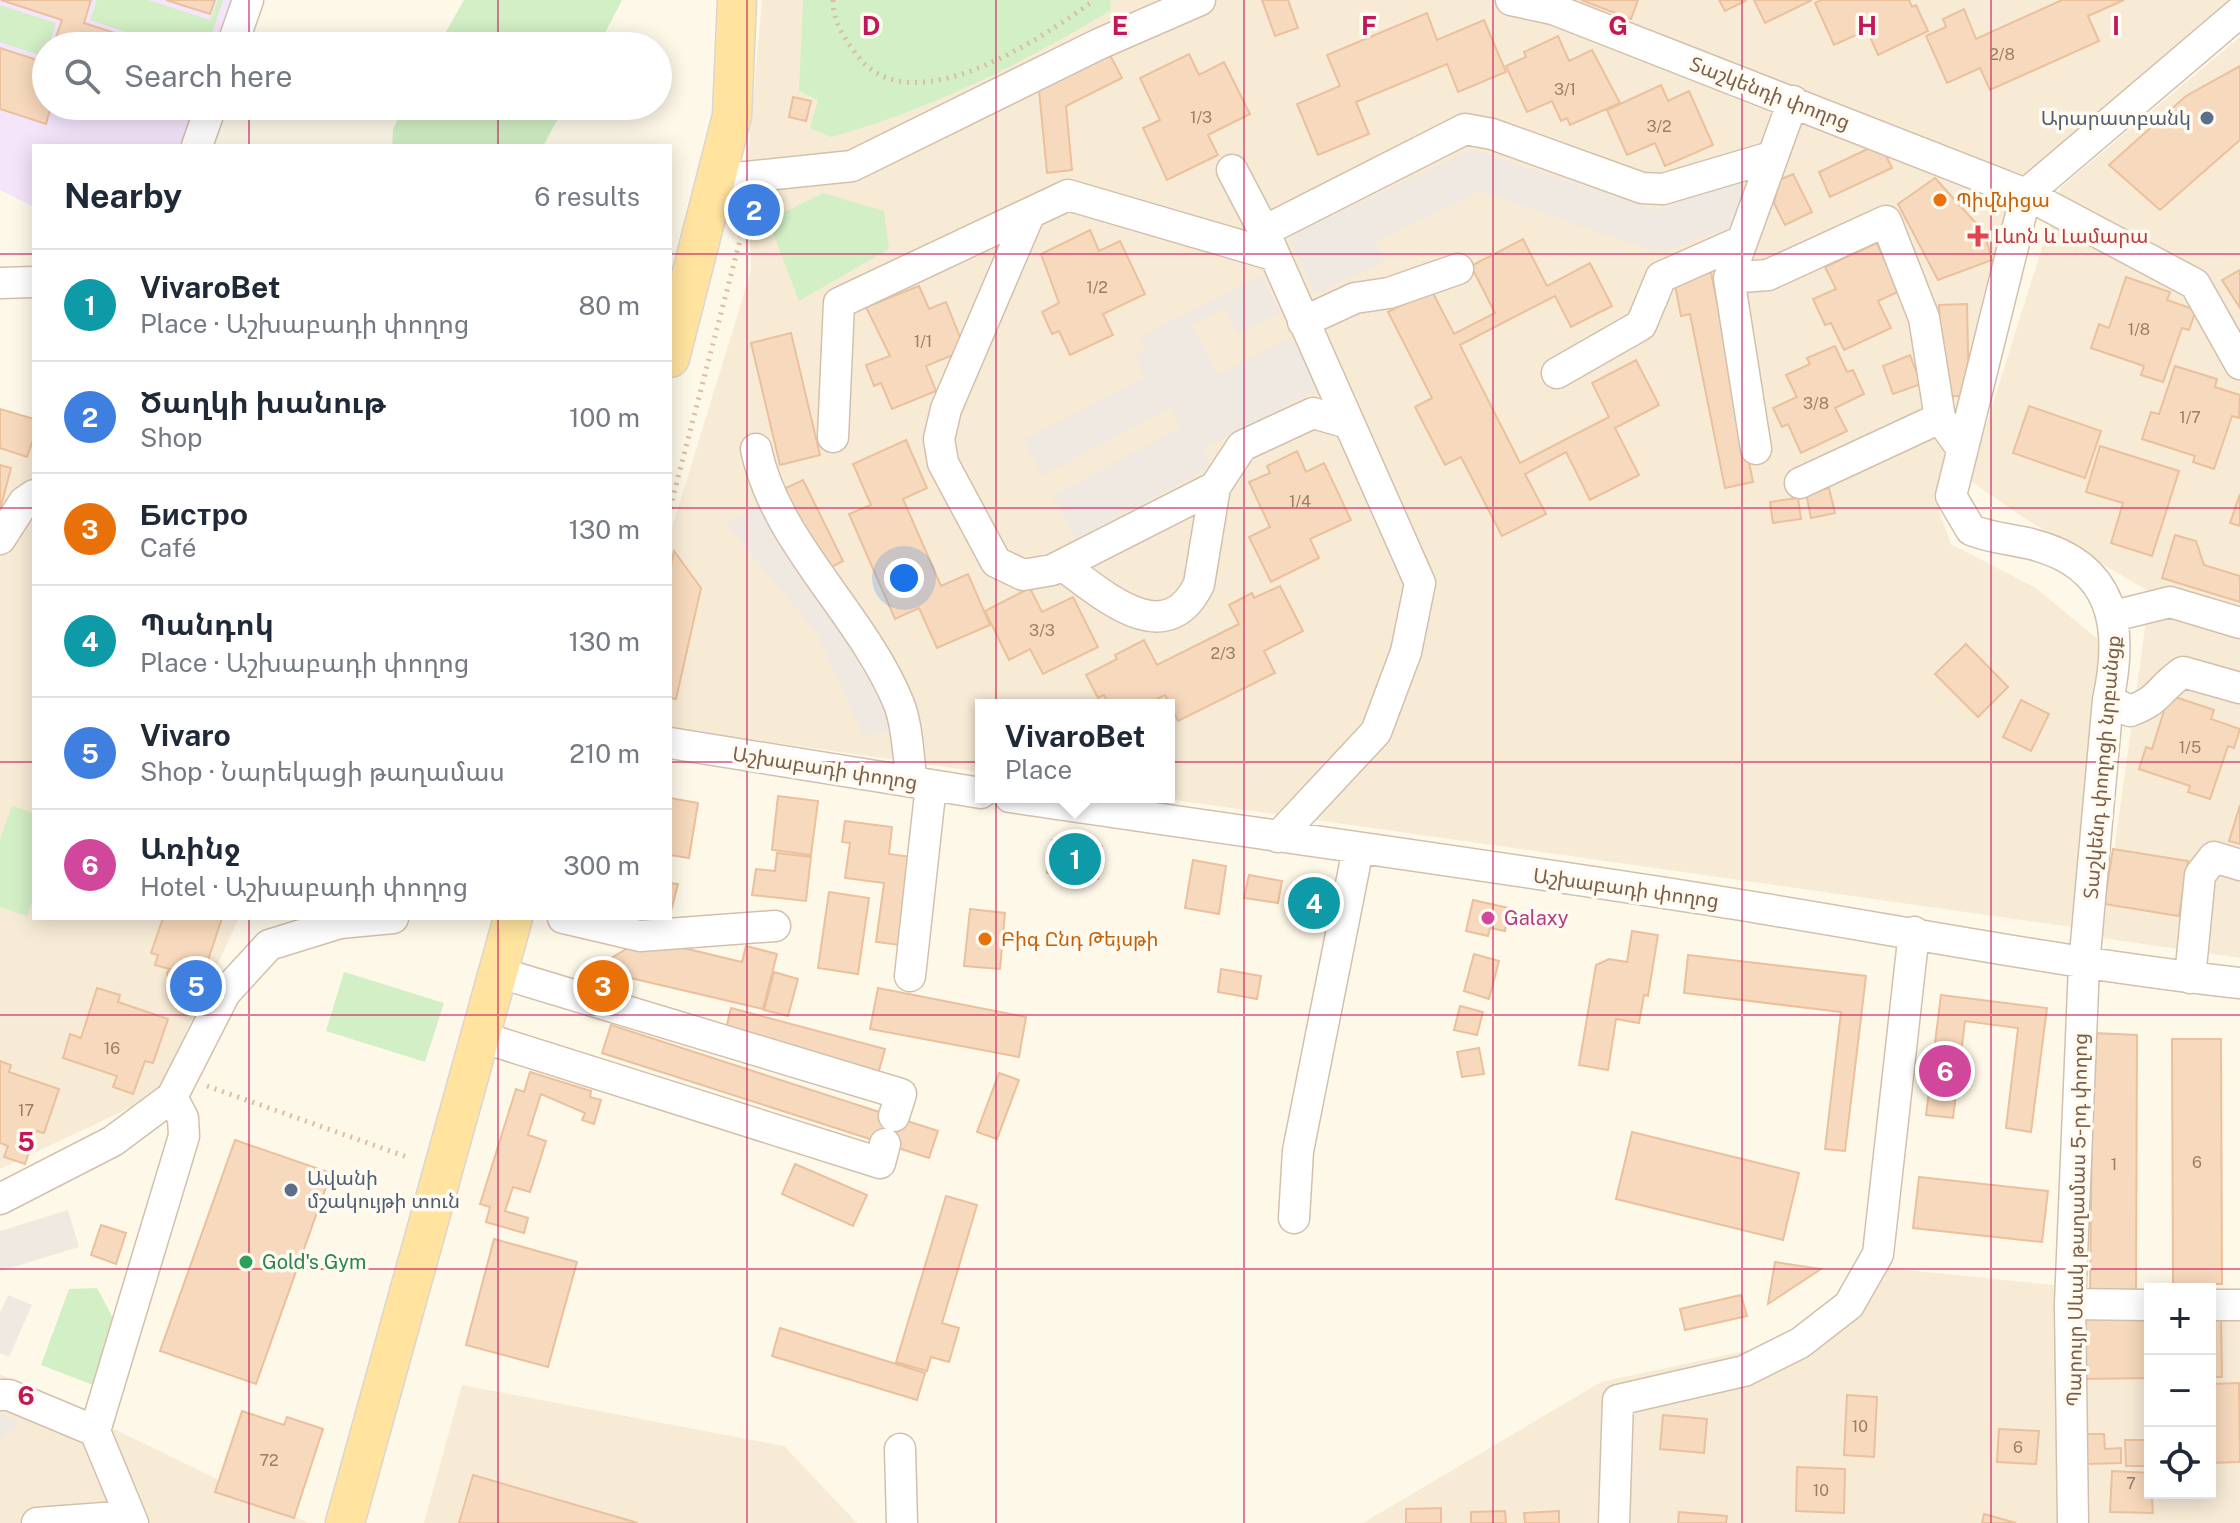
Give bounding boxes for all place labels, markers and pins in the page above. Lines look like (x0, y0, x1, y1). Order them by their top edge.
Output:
place label: Արարատբանկ (2041, 106, 2191, 130)
marker: Արարատբանկ (2198, 109, 2216, 127)
pin: 2 (728, 180, 780, 240)
place label: Պիվնիցա (1956, 188, 2050, 212)
marker: Պիվնիցա (1931, 191, 1949, 209)
place label: Լևոն և Լամարա (1994, 224, 2149, 248)
marker: Լևոն և Լամարա (1969, 227, 1987, 245)
pin: 1 (1049, 829, 1101, 889)
pin: 4 (1288, 873, 1340, 933)
place label: Galaxy (1504, 906, 1569, 930)
marker: Galaxy (1479, 909, 1497, 927)
place label: Բիգ Ընդ Թեյսթի (1001, 927, 1158, 951)
marker: Բիգ Ընդ Թեյսթի (976, 930, 994, 948)
pin: 5 (170, 956, 222, 1016)
pin: 3 (577, 956, 629, 1016)
pin: 6 (1919, 1041, 1971, 1101)
place label: Ավանի մշակույթի տուն (307, 1166, 460, 1213)
marker: Ավանի մշակույթի տուն (282, 1181, 300, 1199)
place label: Gold's Gym (262, 1250, 366, 1274)
marker: Gold's Gym (237, 1253, 255, 1271)

